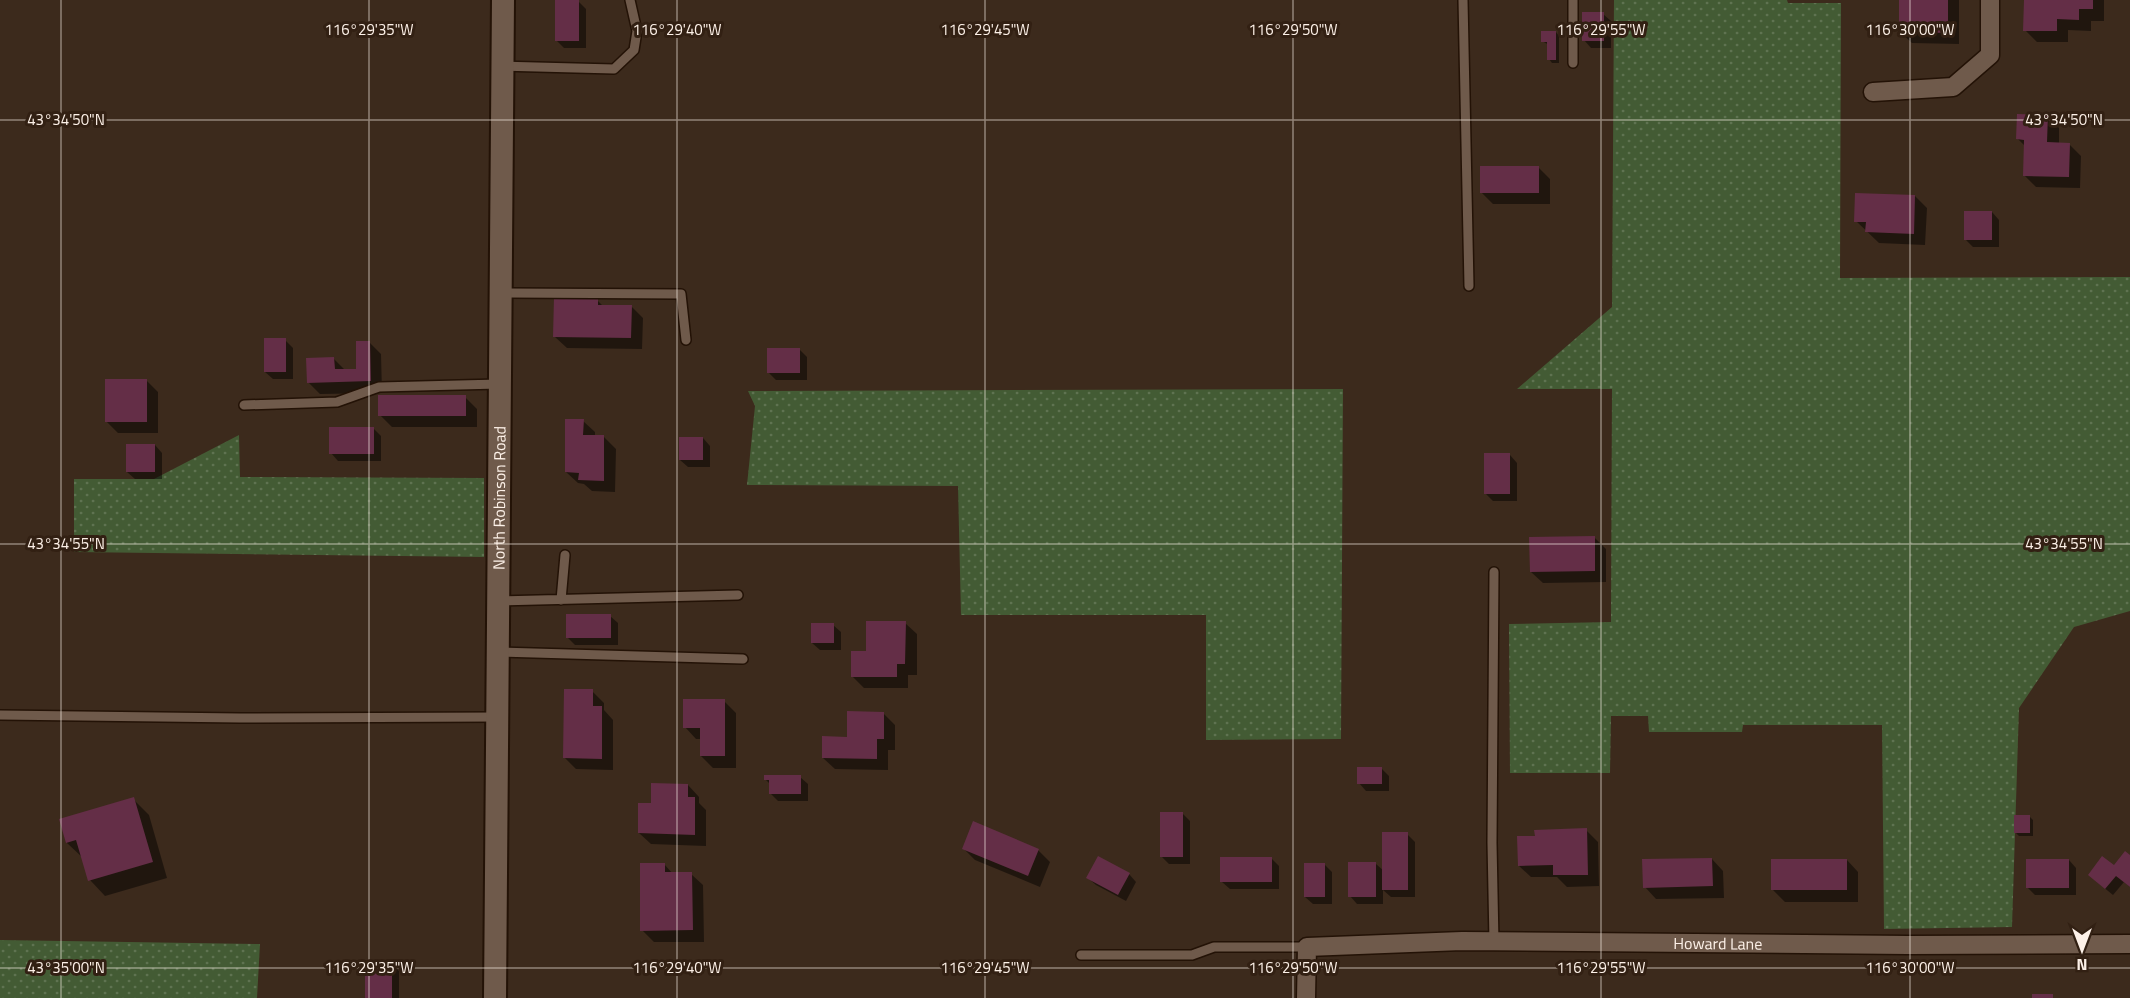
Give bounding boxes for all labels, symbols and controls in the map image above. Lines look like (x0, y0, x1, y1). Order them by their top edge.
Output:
text: 116°29'35"W (324, 18, 414, 41)
text: 116°29'40"W (632, 18, 722, 41)
text: 116°29'45"W (940, 18, 1030, 41)
text: 116°29'50"W (1248, 18, 1338, 41)
text: 116°29'55"W (1556, 18, 1646, 41)
text: 116°30'00"W (1865, 18, 1955, 41)
text: 43°34'50"N (27, 108, 105, 131)
text: 43°34'50"N (2025, 108, 2103, 131)
street label: North Robinson Road (486, 426, 512, 570)
text: 43°34'55"N (27, 532, 105, 555)
text: 43°34'55"N (2025, 532, 2103, 555)
north arrow (2052, 920, 2112, 980)
street label: Howard Lane (1673, 931, 1762, 956)
text: N (2076, 953, 2088, 977)
text: 43°35'00"N (27, 956, 105, 979)
text: 116°29'35"W (324, 956, 414, 979)
text: 116°29'40"W (632, 956, 722, 979)
text: 116°29'45"W (940, 956, 1030, 979)
text: 116°29'50"W (1248, 956, 1338, 979)
text: 116°29'55"W (1556, 956, 1646, 979)
text: 116°30'00"W (1865, 956, 1955, 979)

